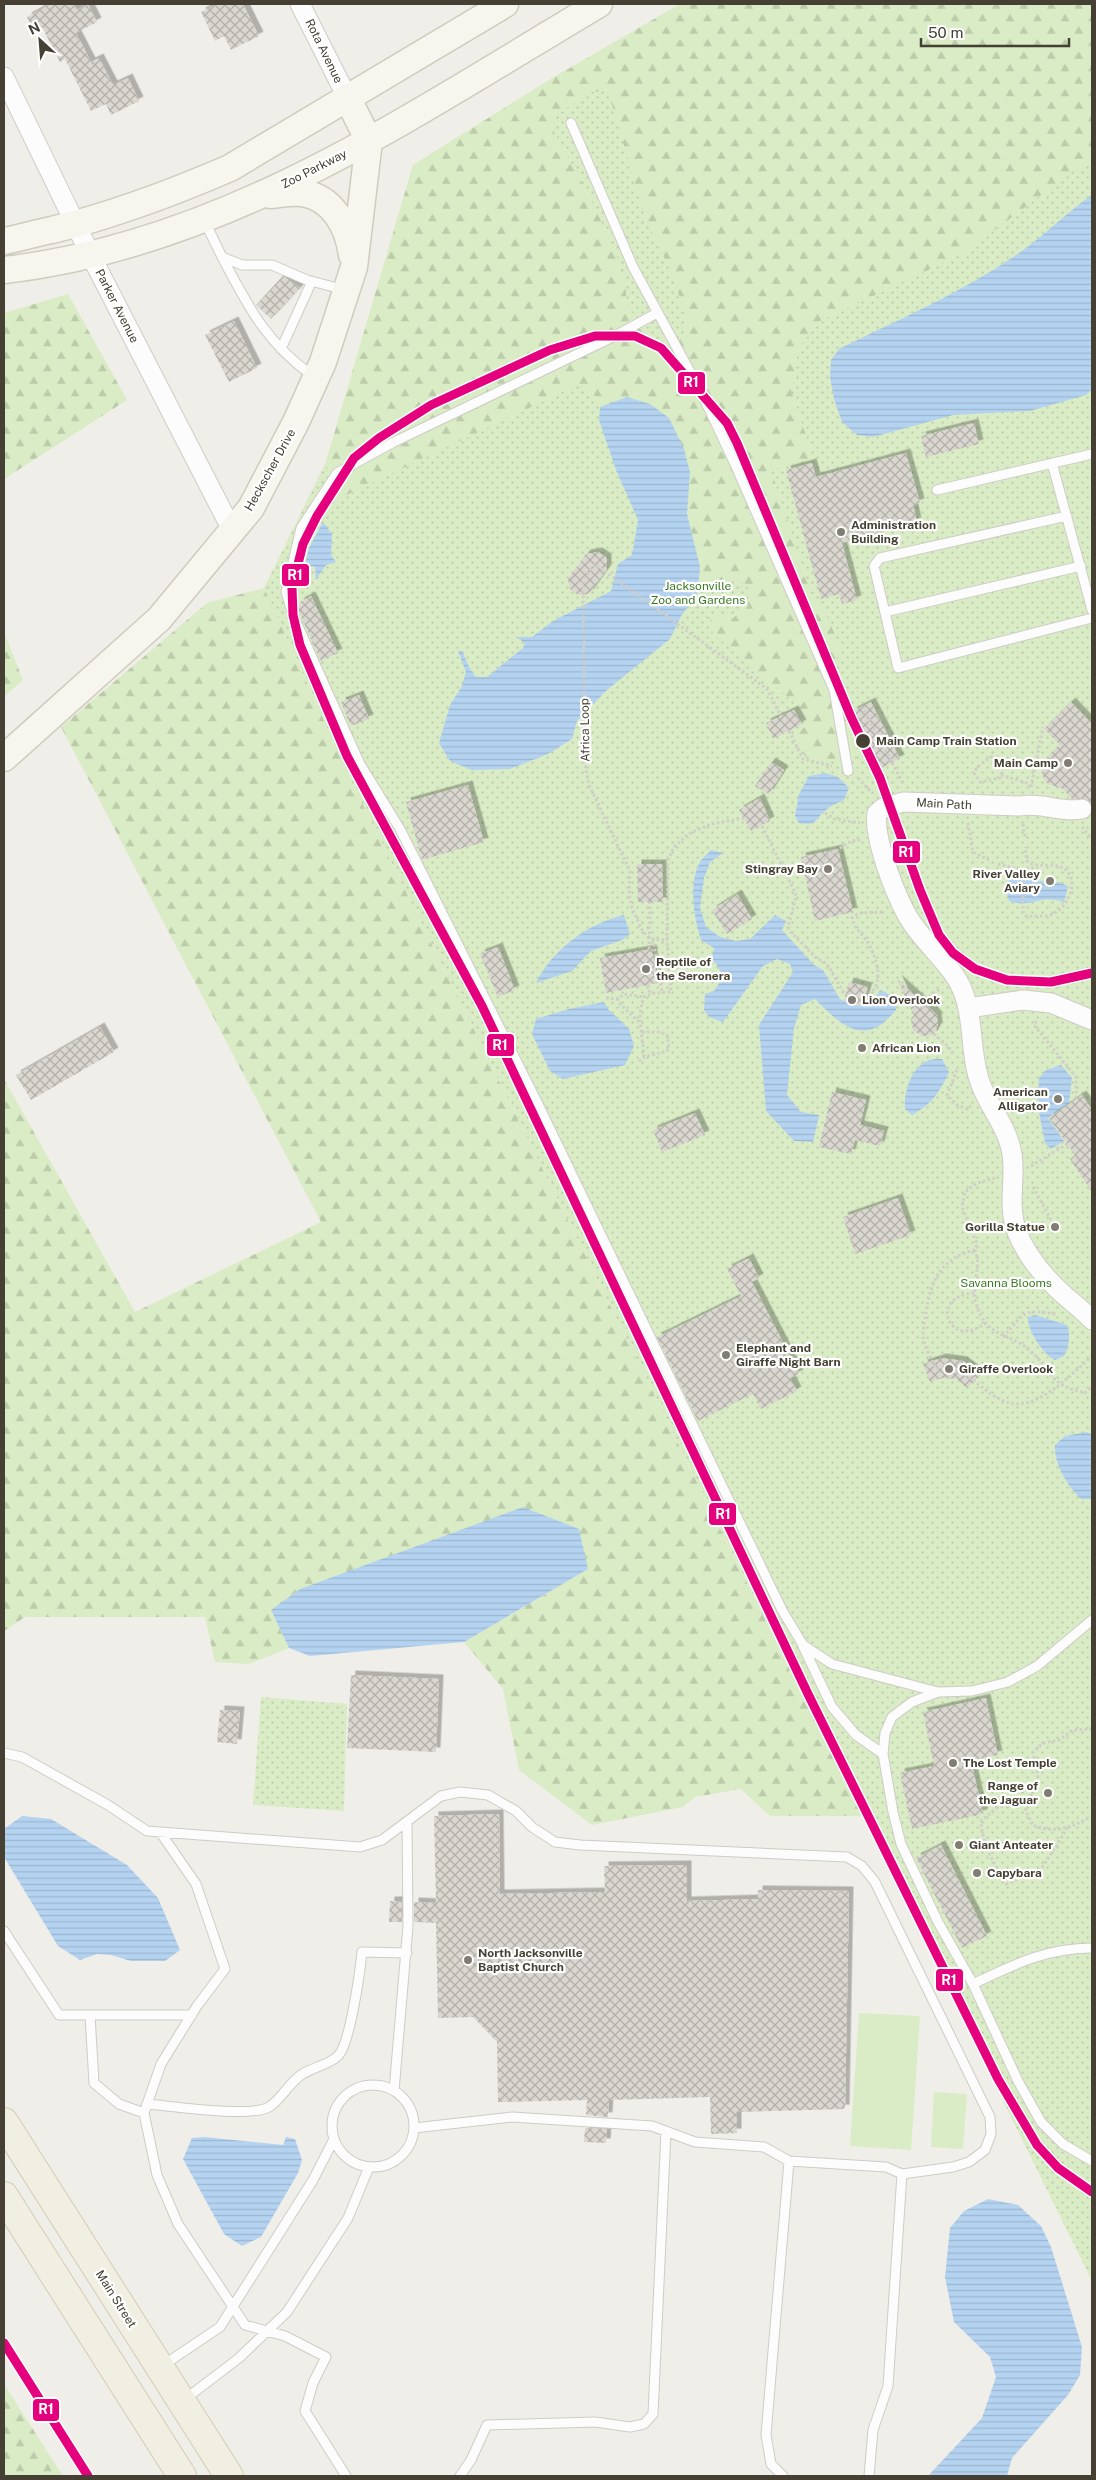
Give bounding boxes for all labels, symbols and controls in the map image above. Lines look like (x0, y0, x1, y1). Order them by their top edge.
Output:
north arrow (15, 15, 65, 65)
scale bar (921, 15, 1068, 47)
street label: Rota Avenue (302, 17, 346, 86)
text: N (26, 19, 43, 38)
text: 50 m (928, 24, 963, 41)
street label: Zoo Parkway (279, 146, 350, 192)
street label: Parker Avenue (92, 267, 142, 345)
line badge: R1 (677, 371, 706, 395)
text: R1 (683, 374, 699, 390)
street label: Heckscher Drive (242, 426, 298, 513)
place label: Administration Building (851, 518, 936, 546)
marker: Administration Building (835, 526, 847, 538)
line badge: R1 (281, 563, 310, 587)
text: R1 (287, 567, 303, 583)
park label: Jacksonville Zoo and Gardens (651, 579, 745, 607)
street label: Africa Loop (577, 698, 593, 762)
marker: Main Camp Train Station (854, 732, 872, 750)
place label: Main Camp Train Station (876, 734, 1017, 748)
place label: Main Camp (994, 756, 1058, 770)
marker: Main Camp (1062, 757, 1074, 769)
street label: Main Path (916, 796, 972, 812)
line badge: R1 (892, 840, 921, 864)
text: R1 (898, 844, 914, 860)
place label: Stingray Bay (745, 862, 818, 876)
marker: Stingray Bay (822, 863, 834, 875)
place label: River Valley Aviary (973, 867, 1040, 895)
marker: River Valley Aviary (1044, 875, 1056, 887)
place label: Reptile of the Seronera (656, 955, 731, 983)
marker: Reptile of the Seronera (640, 963, 652, 975)
place label: Lion Overlook (862, 993, 940, 1007)
marker: Lion Overlook (846, 994, 858, 1006)
line badge: R1 (486, 1033, 515, 1057)
text: R1 (492, 1037, 508, 1053)
place label: African Lion (872, 1041, 940, 1055)
marker: African Lion (856, 1042, 868, 1054)
place label: American Alligator (993, 1085, 1048, 1113)
marker: American Alligator (1052, 1093, 1064, 1105)
place label: Gorilla Statue (965, 1220, 1045, 1234)
marker: Gorilla Statue (1049, 1221, 1061, 1233)
park label: Savanna Blooms (960, 1276, 1052, 1290)
place label: Elephant and Giraffe Night Barn (736, 1341, 841, 1369)
marker: Elephant and Giraffe Night Barn (720, 1349, 732, 1361)
place label: Giraffe Overlook (959, 1362, 1053, 1376)
marker: Giraffe Overlook (943, 1363, 955, 1375)
line badge: R1 (708, 1502, 737, 1526)
text: R1 (715, 1506, 731, 1522)
place label: The Lost Temple (963, 1756, 1057, 1770)
marker: The Lost Temple (947, 1757, 959, 1769)
place label: Range of the Jaguar (978, 1779, 1038, 1807)
marker: Range of the Jaguar (1042, 1787, 1054, 1799)
place label: Giant Anteater (969, 1838, 1053, 1852)
marker: Giant Anteater (953, 1839, 965, 1851)
place label: Capybara (987, 1866, 1042, 1880)
marker: Capybara (971, 1867, 983, 1879)
place label: North Jacksonville Baptist Church (478, 1946, 583, 1974)
marker: North Jacksonville Baptist Church (462, 1954, 474, 1966)
line badge: R1 (935, 1968, 964, 1992)
text: R1 (941, 1972, 957, 1988)
street label: Main Street (93, 2268, 139, 2331)
line badge: R1 (32, 2398, 60, 2422)
text: R1 (38, 2401, 54, 2417)

